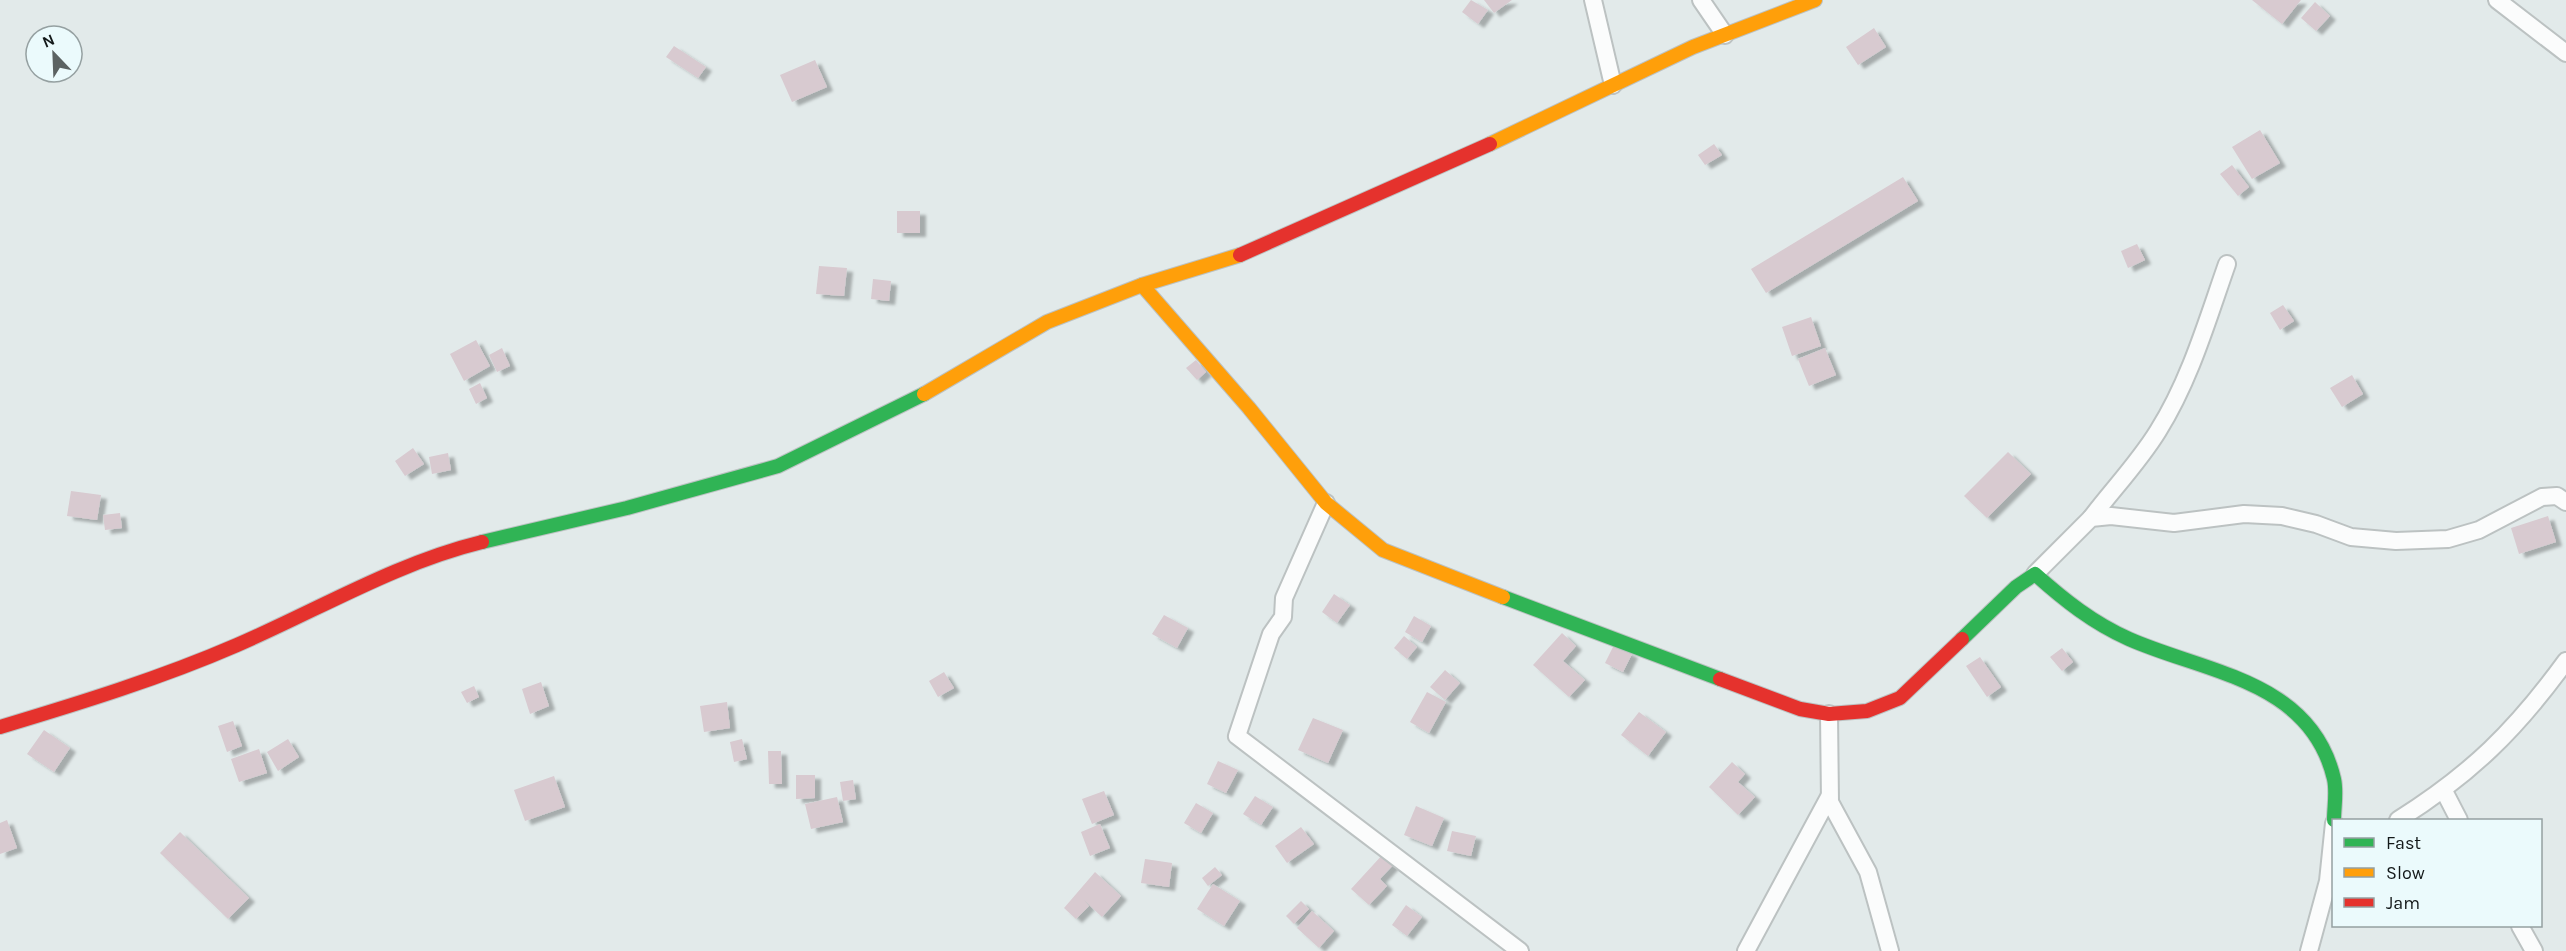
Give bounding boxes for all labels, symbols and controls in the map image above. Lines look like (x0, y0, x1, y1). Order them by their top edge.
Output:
north arrow (24, 24, 84, 84)
text: N (39, 30, 57, 52)
legend (2332, 819, 2542, 927)
text: Fast (2386, 832, 2421, 854)
text: Slow (2386, 862, 2425, 884)
text: Jam (2386, 892, 2420, 914)

